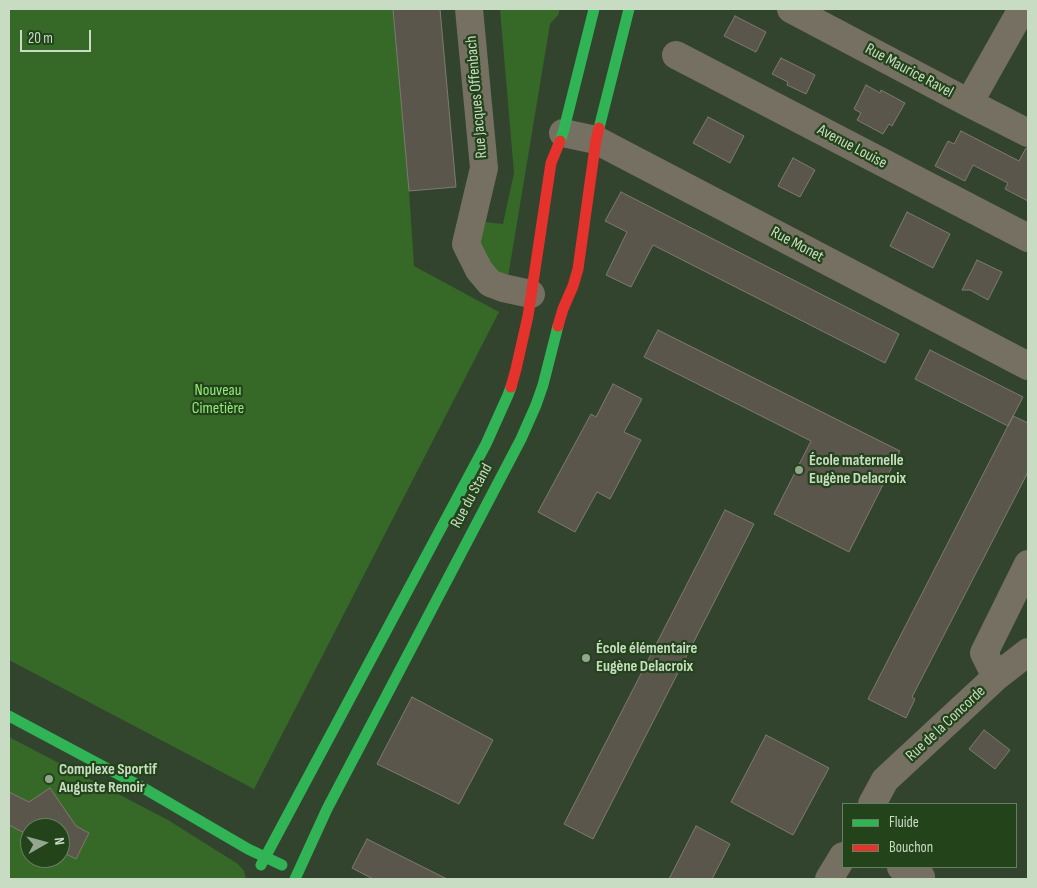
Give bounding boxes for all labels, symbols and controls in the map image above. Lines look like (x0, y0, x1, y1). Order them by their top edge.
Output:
scale bar (22, 20, 94, 52)
text: 20 m (28, 29, 53, 48)
street label: Rue Jacques Offenbach (462, 35, 492, 159)
street label: Rue Maurice Ravel (862, 40, 956, 102)
street label: Avenue Louise (814, 121, 890, 173)
street label: Rue Monet (767, 223, 827, 267)
park label: Nouveau Cimetière (192, 381, 244, 419)
place label: École maternelle Eugène Delacroix (809, 451, 906, 489)
street label: Rue du Stand (447, 460, 497, 532)
marker: École maternelle Eugène Delacroix (793, 464, 805, 476)
place label: École élémentaire Eugène Delacroix (596, 639, 697, 677)
marker: École élémentaire Eugène Delacroix (580, 652, 592, 664)
street label: Rue de la Concorde (902, 682, 990, 766)
place label: Complexe Sportif Auguste Renoir (59, 760, 157, 798)
marker: Complexe Sportif Auguste Renoir (43, 773, 55, 785)
legend (842, 803, 1017, 868)
text: Fluide (889, 813, 919, 832)
north arrow (20, 818, 70, 868)
text: N (50, 836, 68, 846)
text: Bouchon (889, 838, 933, 857)

